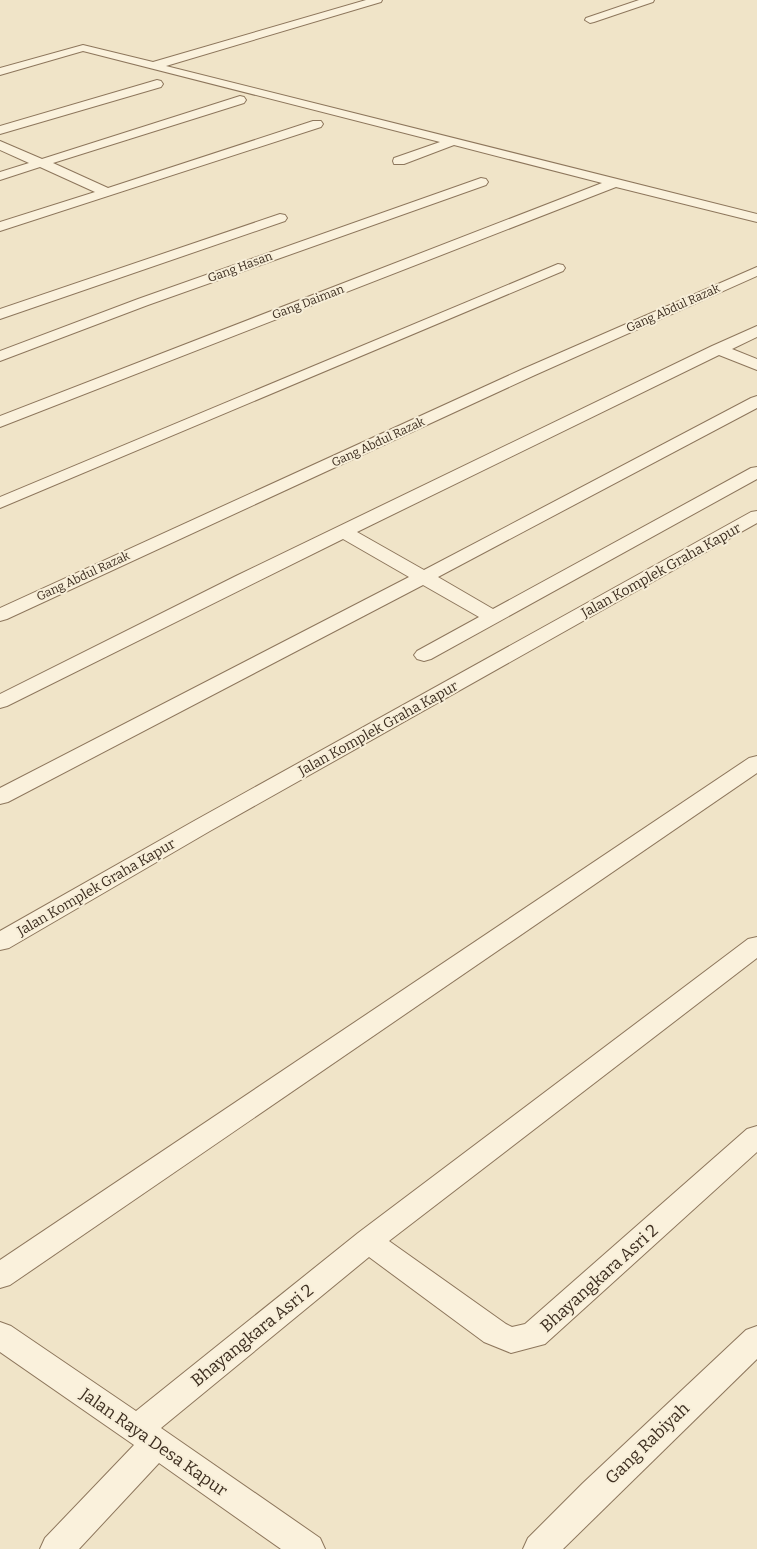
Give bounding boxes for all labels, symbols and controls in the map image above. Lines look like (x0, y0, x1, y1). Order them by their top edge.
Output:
street label: Gang Hasan (206, 249, 275, 285)
street label: Gang Abdul Razak (624, 281, 722, 335)
street label: Gang Daiman (270, 282, 346, 322)
street label: Gang Abdul Razak (329, 414, 427, 470)
street label: Jalan Komplek Graha Kapur (578, 519, 744, 622)
street label: Gang Abdul Razak (34, 548, 132, 604)
street label: Jalan Komplek Graha Kapur (295, 677, 461, 780)
street label: Jalan Komplek Graha Kapur (13, 835, 178, 940)
street label: Bhayangkara Asri 2 (536, 1220, 663, 1337)
street label: Bhayangkara Asri 2 (187, 1280, 318, 1391)
street label: Jalan Raya Desa Kapur (75, 1383, 232, 1501)
street label: Gang Rabiyah (601, 1398, 694, 1489)

